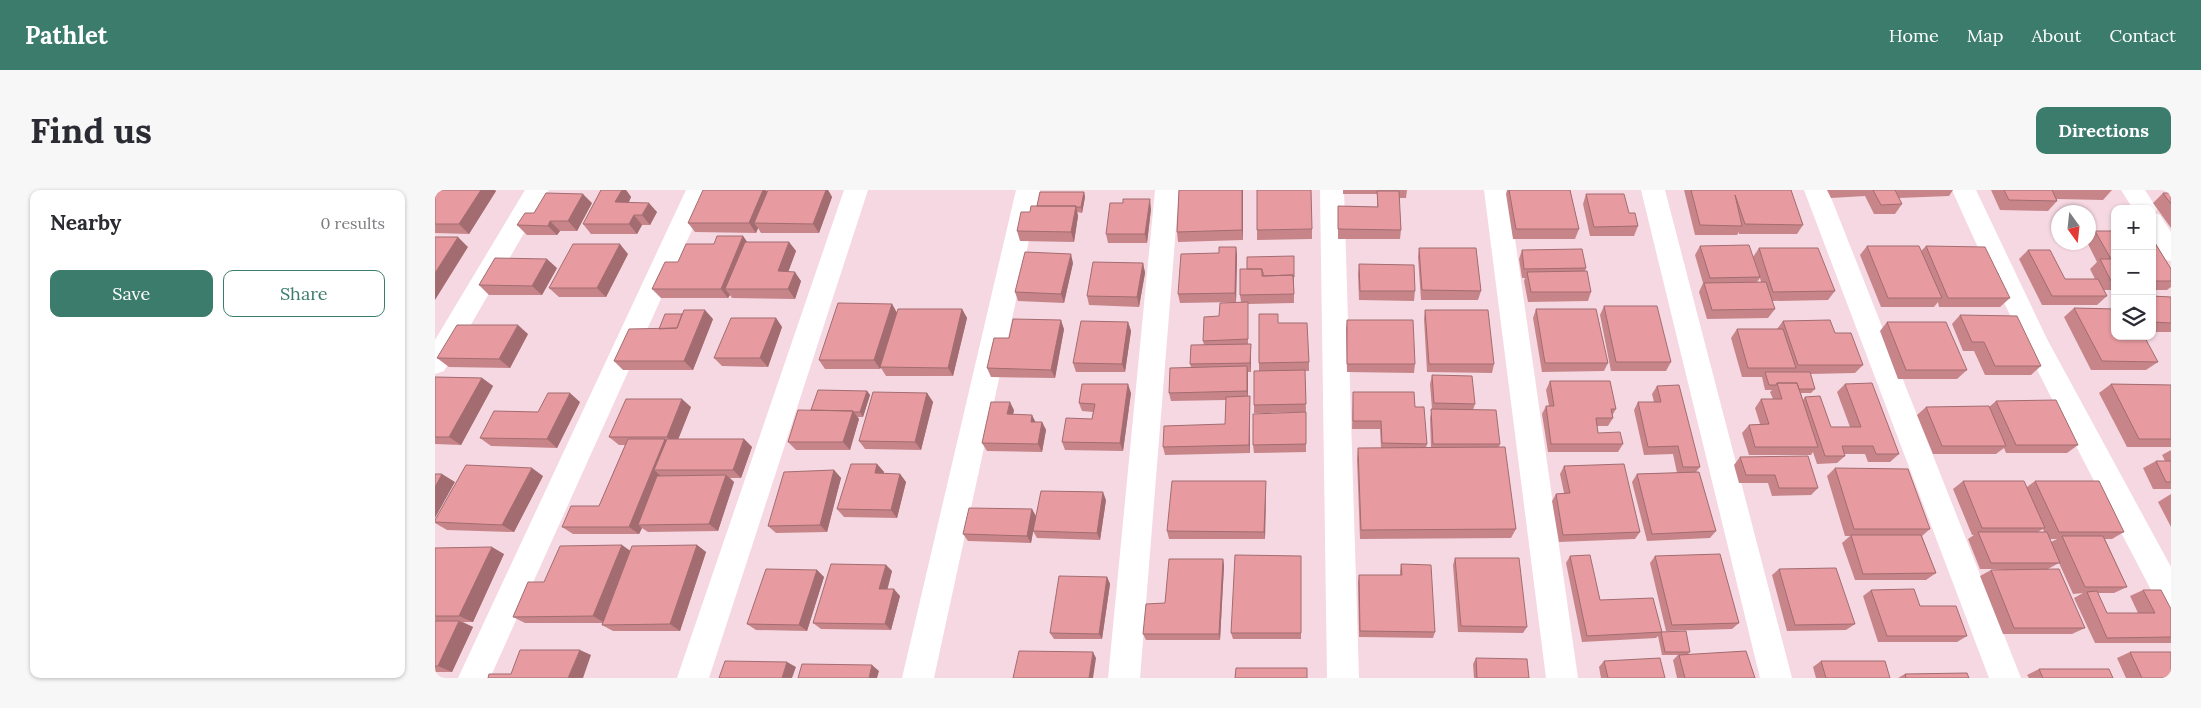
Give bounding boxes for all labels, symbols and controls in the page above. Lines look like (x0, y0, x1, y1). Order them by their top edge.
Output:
text: Pathlet (25, 20, 108, 51)
text: Home (1889, 24, 1939, 47)
text: Map (1967, 24, 2003, 47)
text: About (2031, 24, 2081, 47)
text: Contact (2109, 24, 2176, 47)
button: Directions (2036, 107, 2171, 154)
text: Find us (30, 108, 152, 153)
north arrow (2051, 205, 2096, 250)
map controls (2111, 205, 2156, 340)
button: + (2111, 205, 2156, 250)
text: Nearby (50, 209, 121, 236)
text: 0 results (320, 213, 385, 233)
button: − (2111, 250, 2156, 295)
button: Save (50, 270, 213, 317)
button: Share (223, 270, 385, 317)
button: layers (2111, 295, 2156, 340)

